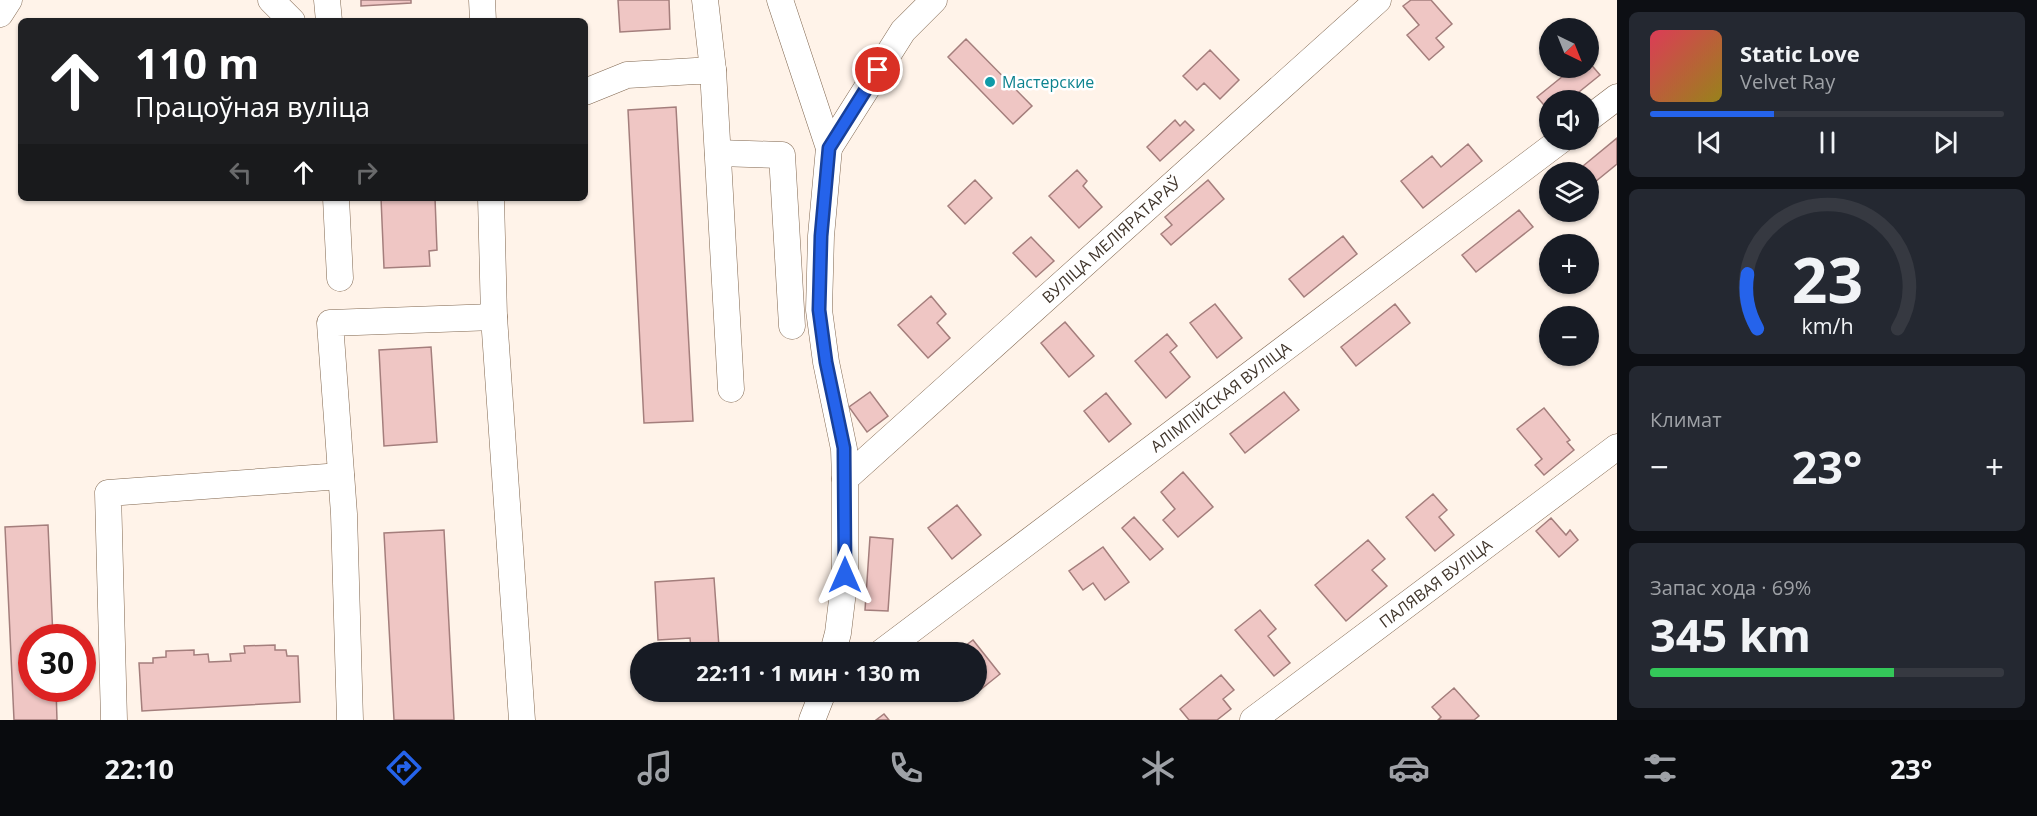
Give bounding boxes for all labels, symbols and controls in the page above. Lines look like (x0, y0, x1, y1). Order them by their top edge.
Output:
north arrow (1539, 18, 1599, 78)
map controls (1539, 18, 1599, 366)
text: 110 m (135, 34, 259, 91)
text: Static Love (1740, 38, 1860, 68)
icon: ahead (36, 42, 114, 120)
pin (852, 44, 903, 95)
icon: arrive (861, 53, 894, 86)
text: Velvet Ray (1740, 68, 1835, 95)
place label: Мастерские (1002, 71, 1094, 93)
marker: Мастерские (983, 75, 997, 89)
text: Працоўная вуліца (135, 88, 370, 125)
button: sound (1539, 90, 1599, 150)
icon: previous (1693, 126, 1726, 159)
icon: pause (1811, 126, 1844, 159)
icon: next (1929, 126, 1962, 159)
icon: left (224, 156, 257, 189)
icon: ahead (287, 156, 320, 189)
icon: right (350, 156, 383, 189)
button: layers (1539, 162, 1599, 222)
street label: ВУЛІЦА МЕЛІЯРАТАРАЎ (1037, 171, 1185, 308)
button: + (1539, 234, 1599, 294)
text: 23 (1791, 236, 1863, 321)
button: − (1539, 306, 1599, 366)
text: km/h (1801, 311, 1853, 340)
street label: АЛІМПІЙСКАЯ ВУЛІЦА (1146, 336, 1296, 457)
text: Климат (1650, 406, 1722, 433)
text: 23° (1792, 436, 1862, 497)
text: − (1650, 444, 1669, 489)
text: + (1985, 444, 2004, 489)
street label: ПАЛЯВАЯ ВУЛІЦА (1374, 533, 1497, 633)
position arrow (813, 543, 877, 607)
text: Запас хода · 69% (1650, 574, 1811, 601)
text: 345 km (1650, 604, 1811, 665)
speed limit sign: 30 (18, 624, 96, 702)
text: 22:11 · 1 мин · 130 m (696, 657, 921, 687)
icon: directions (383, 747, 425, 789)
icon: music (634, 747, 676, 789)
icon: phone (885, 747, 927, 789)
icon: climate (1137, 747, 1179, 789)
icon: car (1388, 747, 1430, 789)
icon: filters (1639, 747, 1681, 789)
text: 22:10 (105, 750, 174, 787)
text: 23° (1890, 750, 1932, 787)

